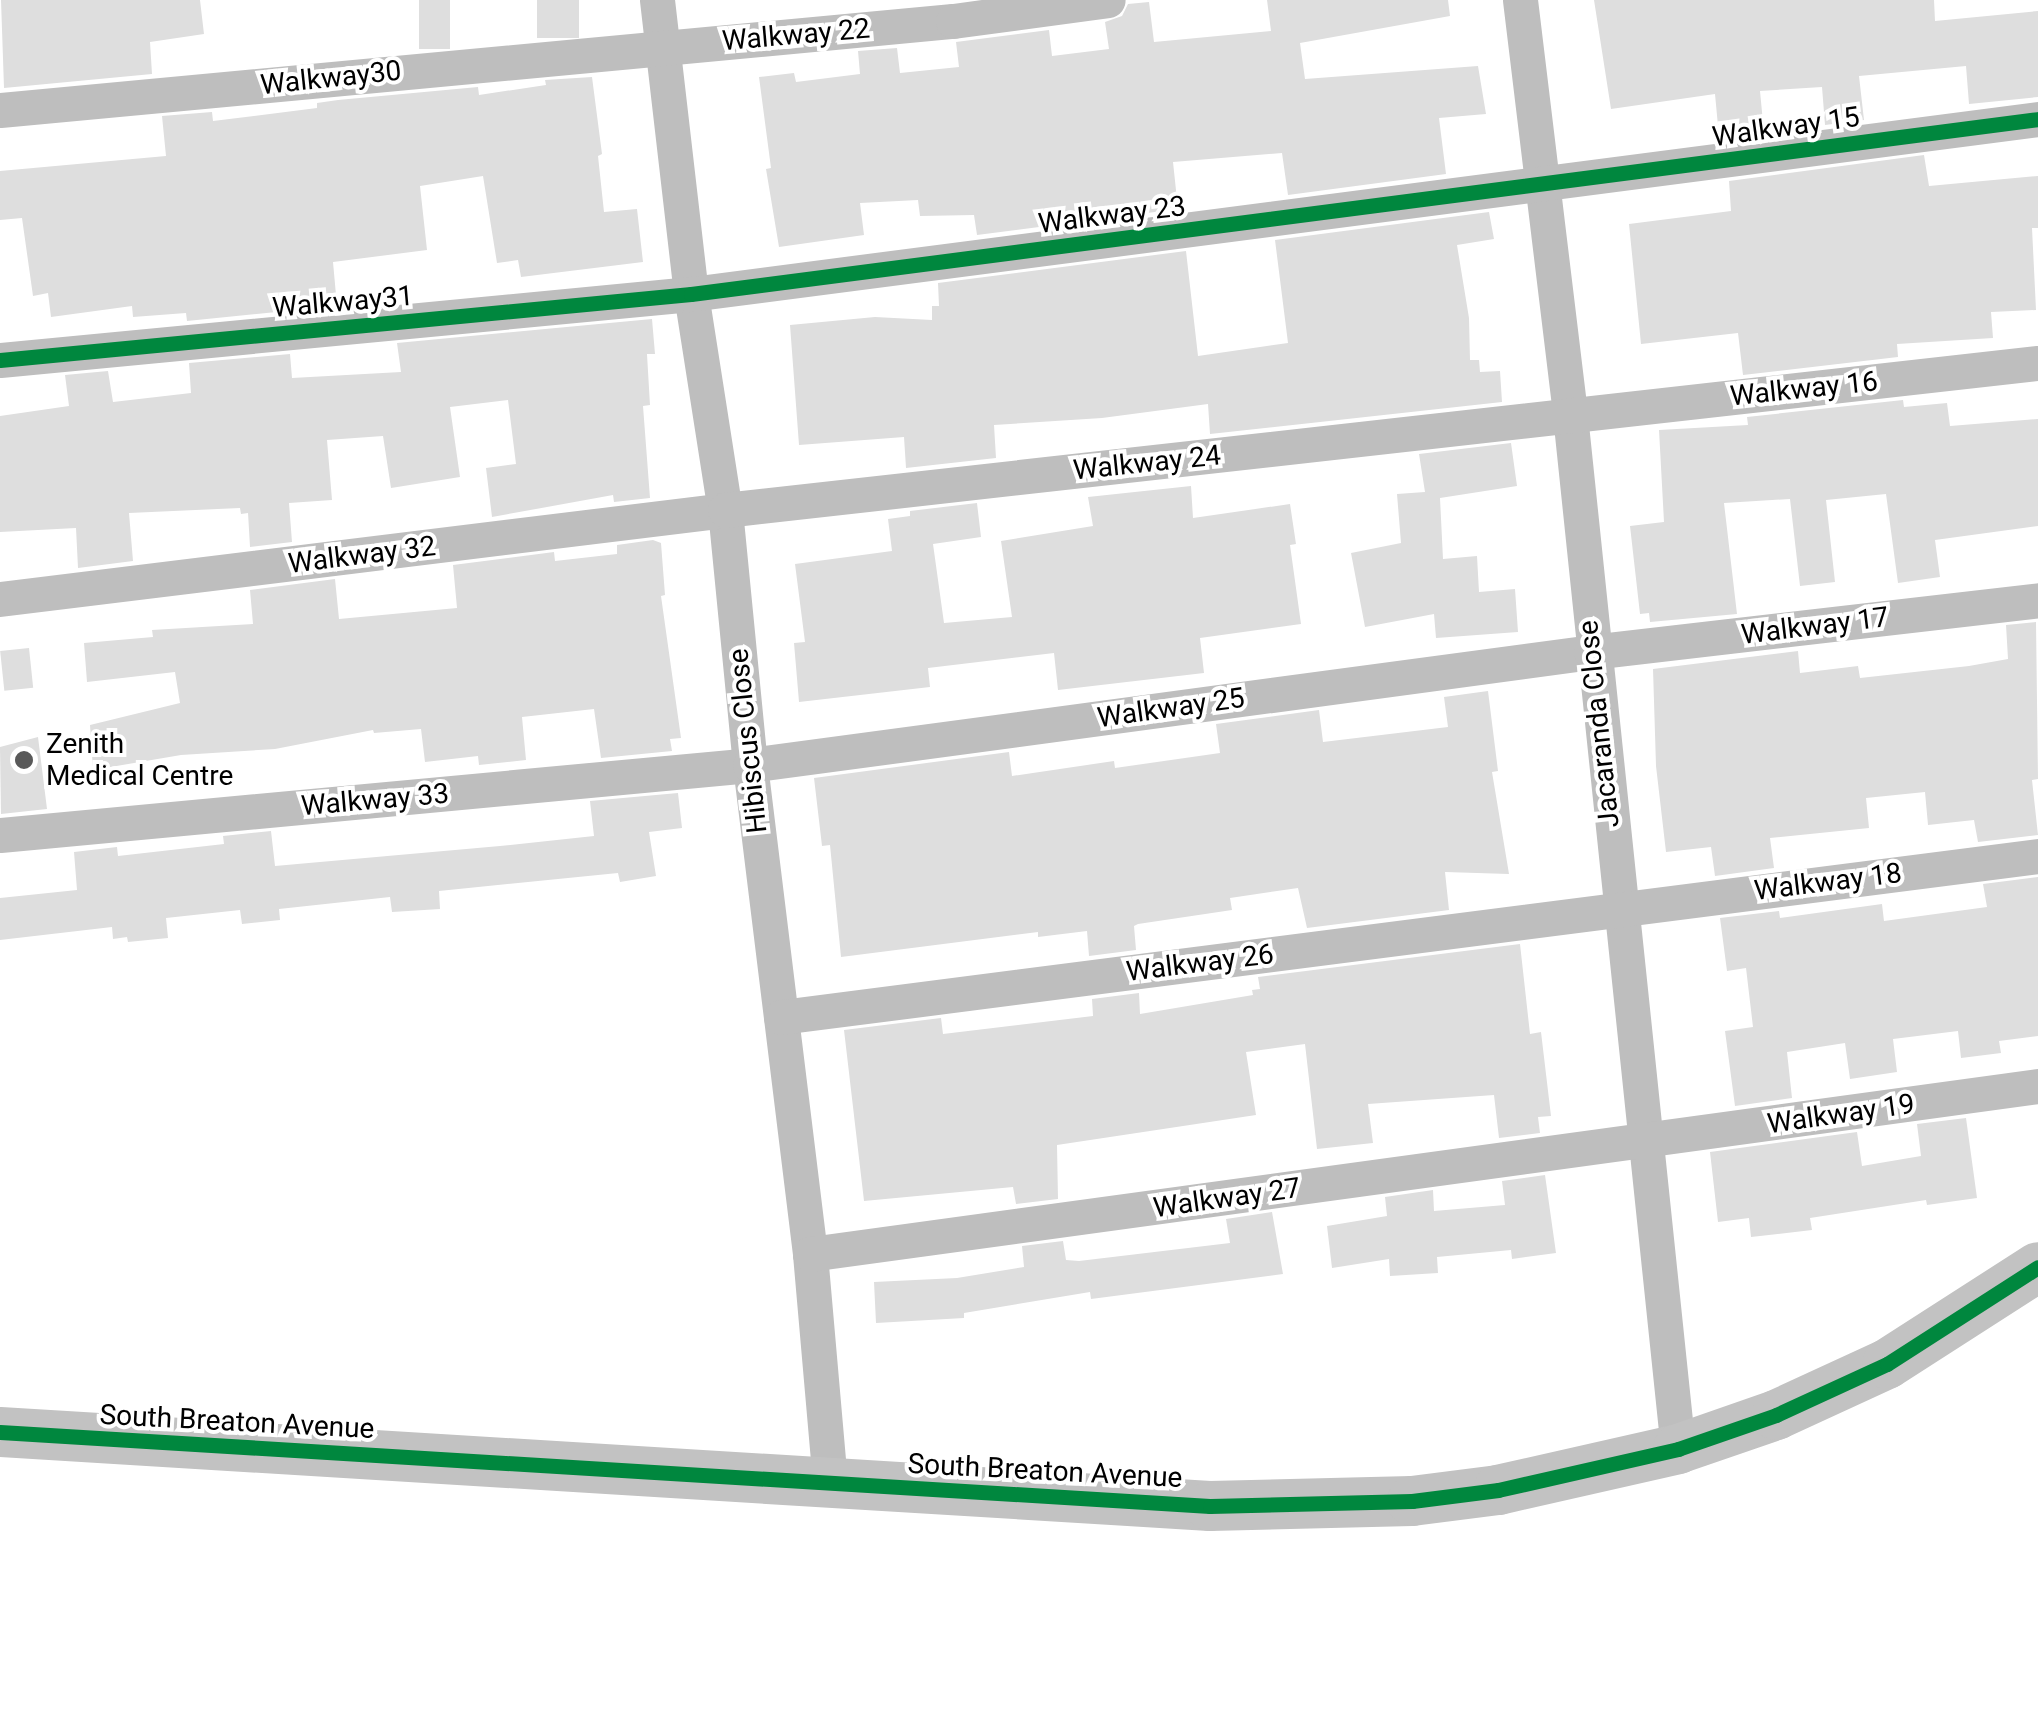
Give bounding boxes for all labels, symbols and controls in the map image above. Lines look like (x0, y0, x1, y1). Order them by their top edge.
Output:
street label: Walkway 22 (721, 12, 871, 58)
street label: Walkway30 (259, 54, 403, 102)
street label: Walkway 15 (1710, 100, 1862, 154)
street label: Walkway 23 (1036, 189, 1188, 241)
street label: Walkway31 (271, 279, 415, 325)
street label: Walkway 16 (1728, 365, 1880, 413)
street label: Walkway 24 (1071, 439, 1223, 487)
street label: Walkway 32 (286, 529, 438, 581)
street label: Walkway 17 (1739, 600, 1891, 652)
street label: Jacaranda Close (1571, 619, 1627, 829)
street label: Hibiscus Close (722, 647, 774, 835)
street label: Walkway 25 (1095, 681, 1247, 735)
place label: Zenith Medical Centre (46, 727, 233, 793)
marker: Zenith Medical Centre (11, 747, 37, 773)
street label: Walkway 33 (300, 777, 450, 823)
street label: Walkway 18 (1752, 856, 1904, 908)
street label: Walkway 26 (1124, 937, 1276, 989)
street label: Walkway 19 (1765, 1087, 1917, 1141)
street label: Walkway 27 (1151, 1171, 1303, 1225)
street label: South Breaton Avenue (99, 1398, 375, 1446)
street label: South Breaton Avenue (907, 1447, 1183, 1495)

